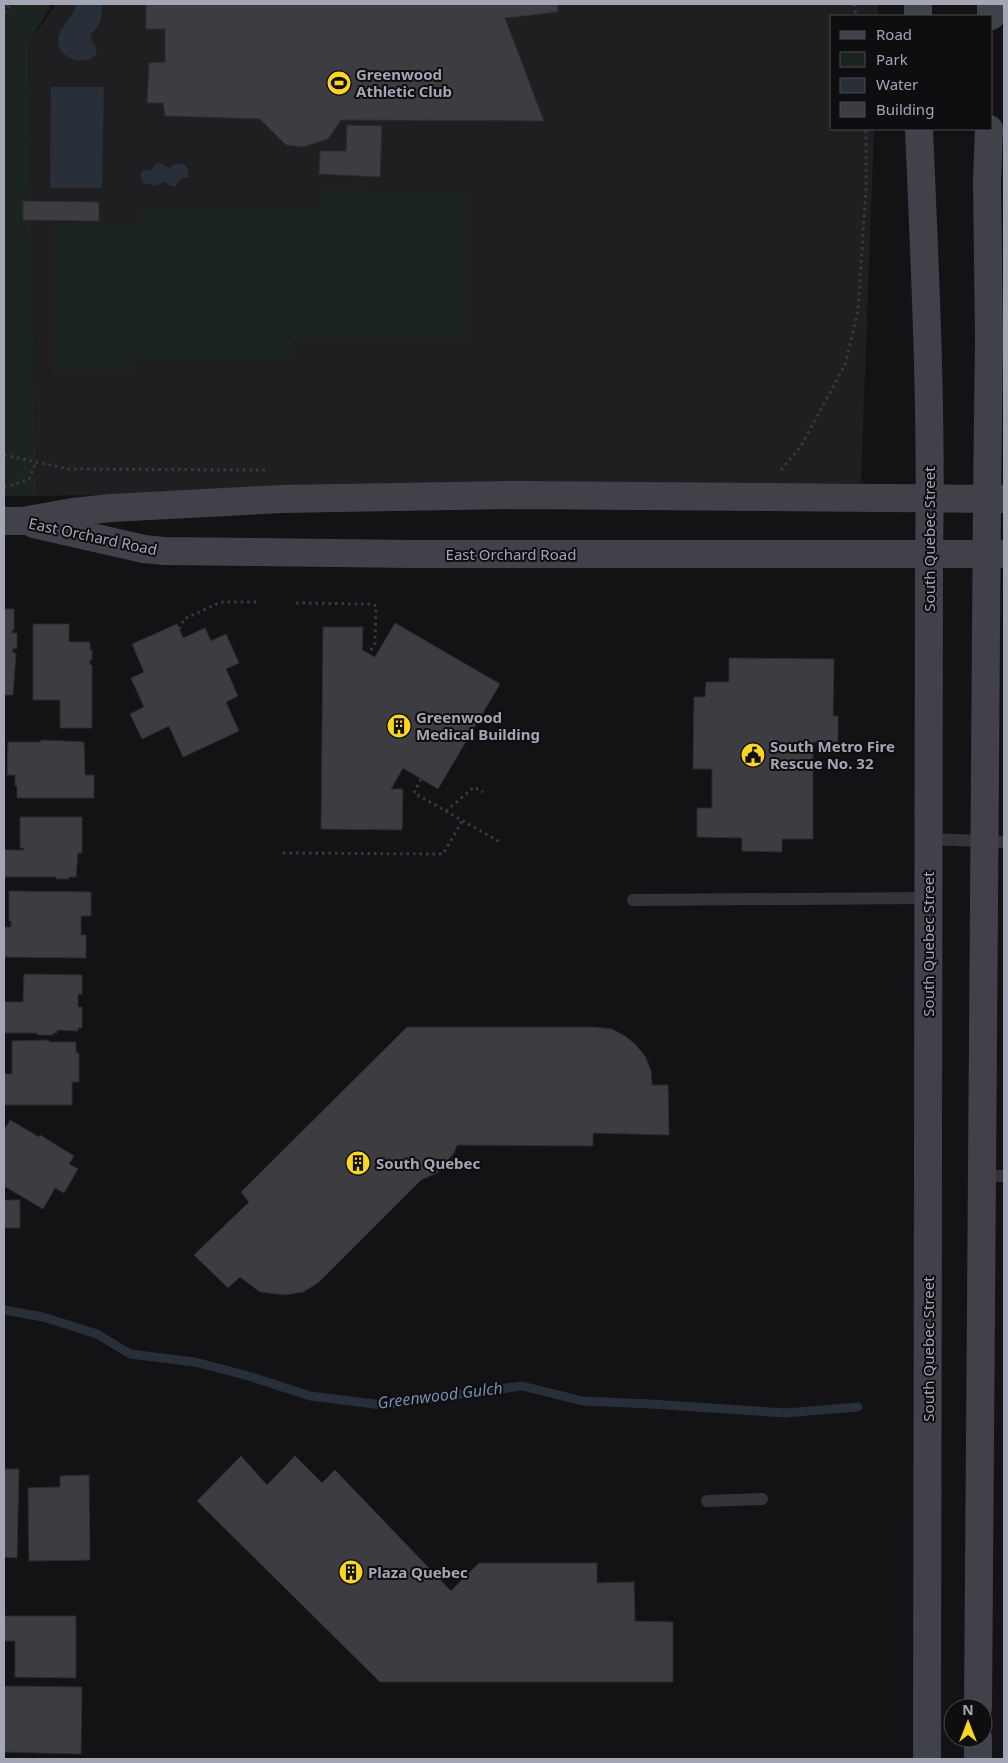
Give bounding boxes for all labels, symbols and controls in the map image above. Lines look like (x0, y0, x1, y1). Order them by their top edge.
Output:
legend (830, 15, 993, 130)
text: Road (876, 24, 912, 44)
text: Park (876, 49, 908, 69)
place label: Greenwood Athletic Club (356, 64, 452, 101)
sports icon: Greenwood Athletic Club (326, 70, 352, 96)
text: Water (876, 74, 918, 94)
text: Building (876, 99, 934, 119)
street label: South Quebec Street (919, 466, 939, 612)
street label: East Orchard Road (27, 513, 159, 559)
street label: East Orchard Road (446, 544, 576, 564)
place label: Greenwood Medical Building (416, 707, 540, 744)
building icon: Greenwood Medical Building (386, 713, 412, 739)
place label: South Metro Fire Rescue No. 32 (770, 736, 895, 773)
public building icon: South Metro Fire Rescue No. 32 (740, 742, 766, 768)
street label: South Quebec Street (918, 871, 938, 1017)
building icon: South Quebec (345, 1150, 371, 1176)
place label: South Quebec (376, 1153, 481, 1173)
street label: South Quebec Street (918, 1276, 938, 1422)
water label: Greenwood Gulch (376, 1376, 504, 1414)
building icon: Plaza Quebec (338, 1559, 364, 1585)
place label: Plaza Quebec (368, 1562, 468, 1582)
north arrow (943, 1698, 993, 1748)
text: N (962, 1700, 974, 1719)

